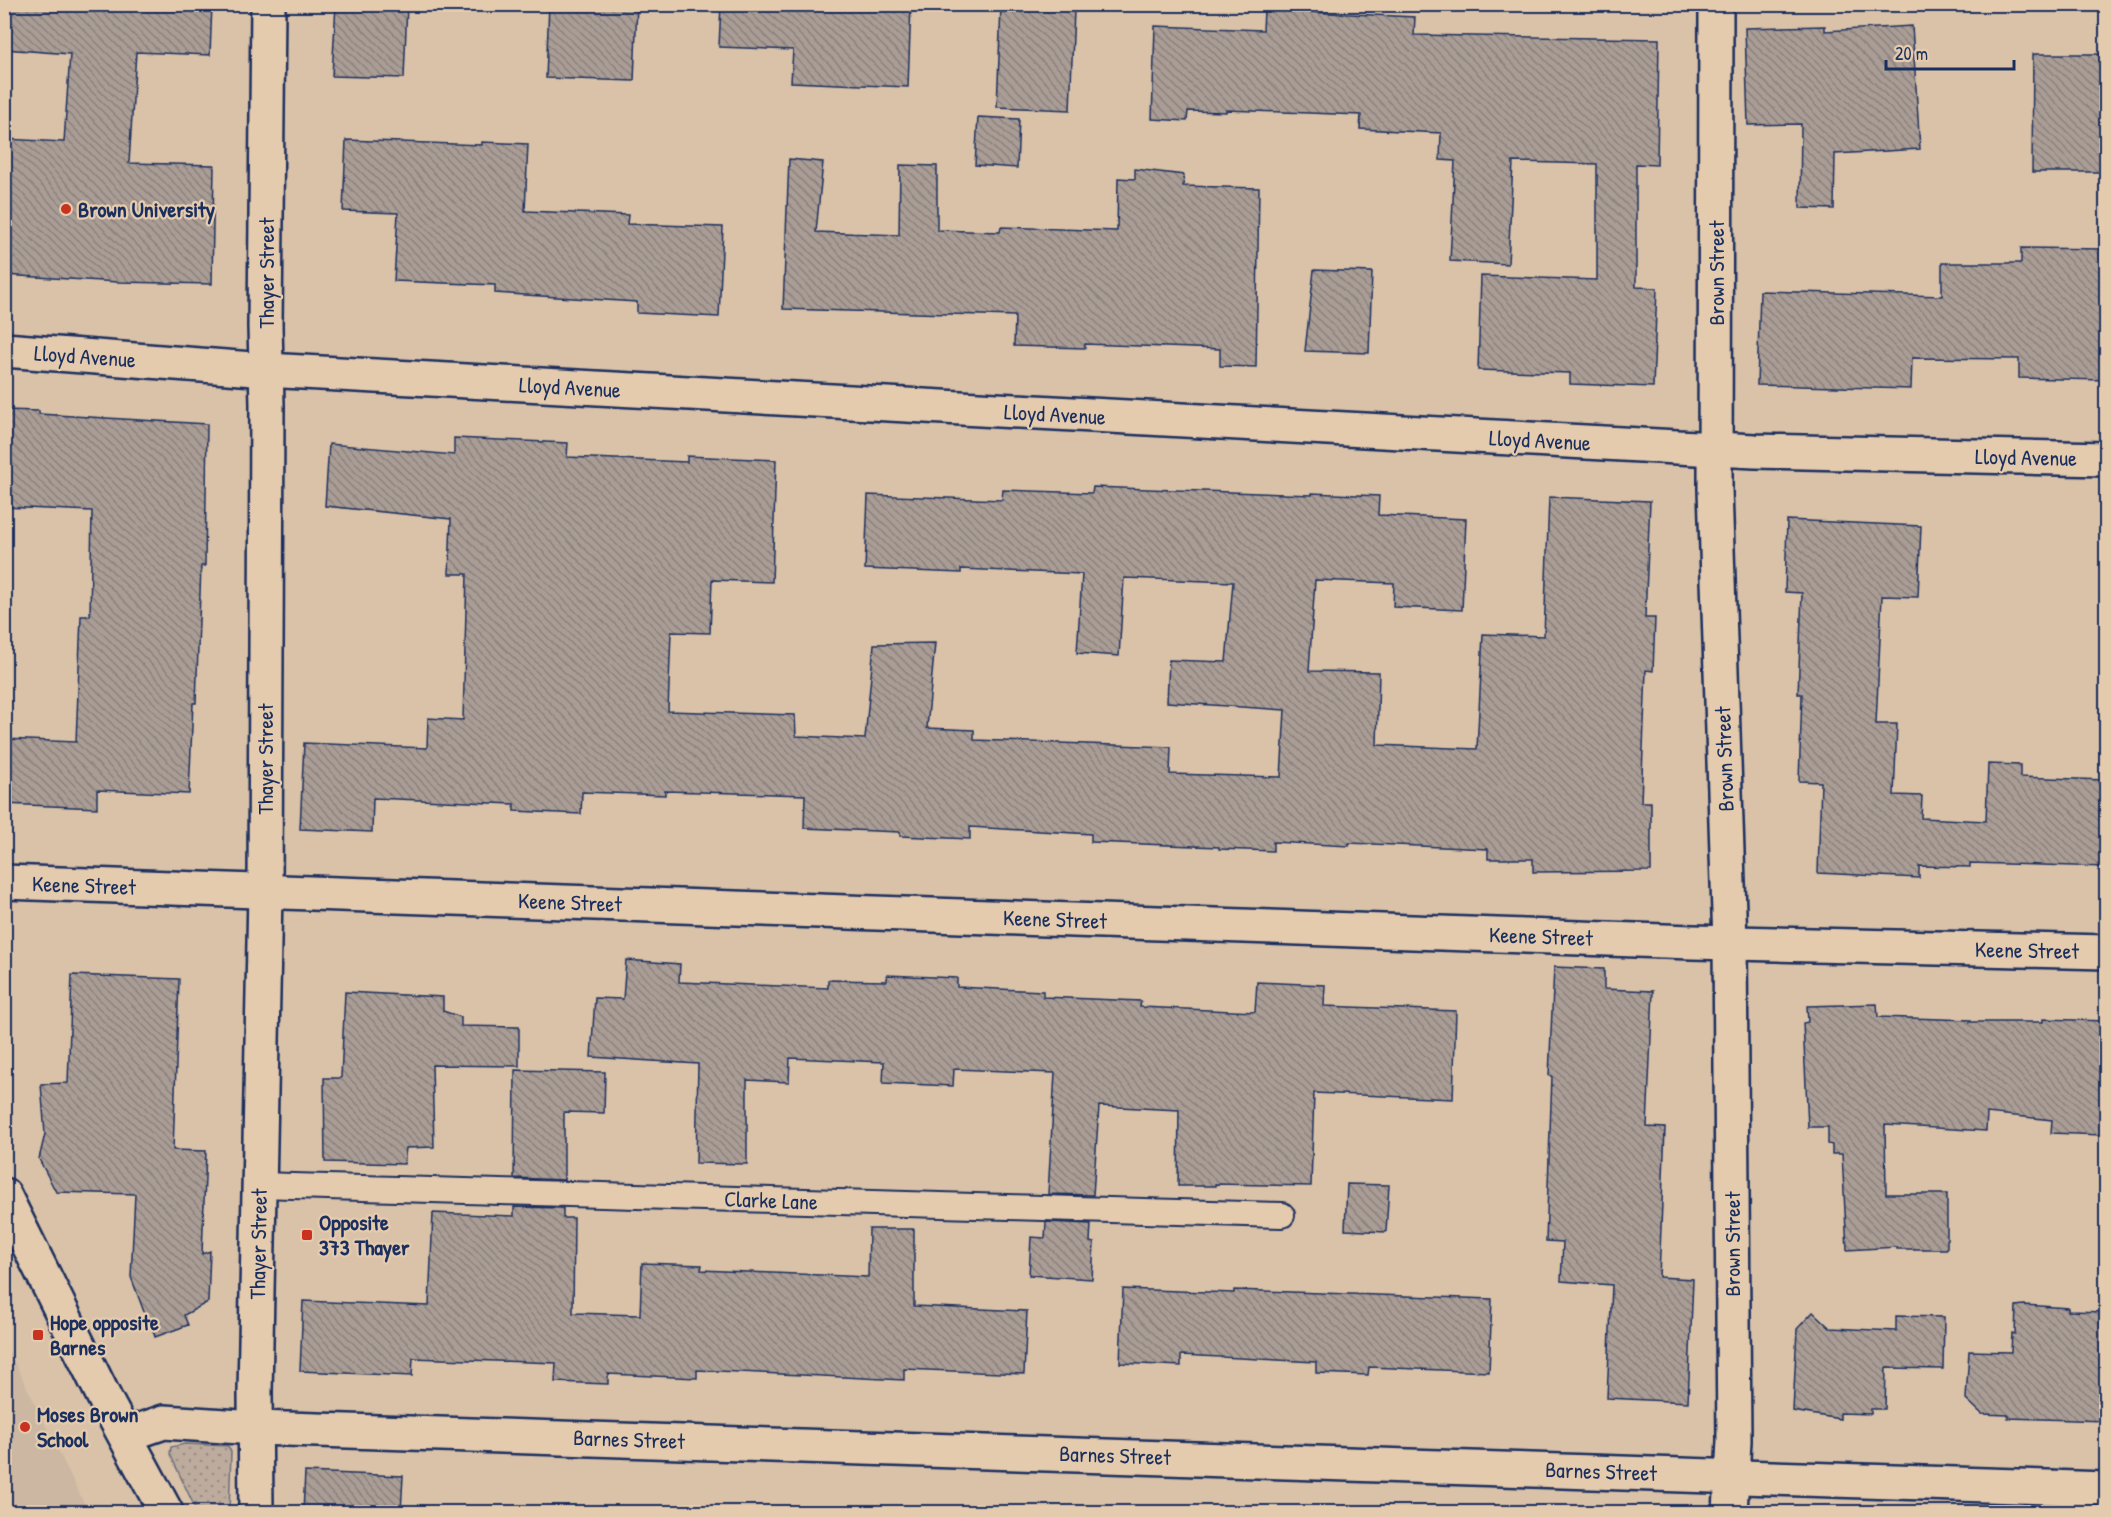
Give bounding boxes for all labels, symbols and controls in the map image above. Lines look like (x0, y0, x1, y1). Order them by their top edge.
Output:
scale bar (1886, 33, 2014, 71)
text: 20 m (1895, 41, 1928, 66)
place label: Brown University (78, 194, 216, 225)
marker: Brown University (59, 202, 73, 216)
street label: Thayer Street (251, 217, 281, 328)
street label: Brown Street (1701, 220, 1731, 325)
street label: Lloyd Avenue (33, 337, 137, 375)
street label: Lloyd Avenue (518, 369, 622, 405)
street label: Lloyd Avenue (1003, 396, 1107, 432)
street label: Lloyd Avenue (1488, 422, 1592, 458)
street label: Lloyd Avenue (1975, 441, 2077, 473)
street label: Thayer Street (250, 703, 280, 814)
street label: Brown Street (1707, 706, 1741, 812)
street label: Keene Street (32, 868, 137, 902)
street label: Keene Street (518, 885, 623, 919)
street label: Keene Street (1003, 902, 1108, 936)
street label: Keene Street (1489, 919, 1594, 953)
street label: Keene Street (1975, 934, 2080, 966)
street label: Clarke Lane (724, 1183, 818, 1217)
street label: Thayer Street (242, 1188, 274, 1300)
street label: Brown Street (1717, 1191, 1747, 1296)
place label: Opposite 373 Thayer (319, 1207, 410, 1263)
marker: Opposite 373 Thayer (300, 1228, 314, 1242)
place label: Hope opposite Barnes (50, 1307, 159, 1362)
marker: Hope opposite Barnes (31, 1328, 45, 1342)
place label: Moses Brown School (37, 1399, 138, 1454)
marker: Moses Brown School (18, 1420, 32, 1434)
street label: Barnes Street (573, 1422, 686, 1456)
street label: Barnes Street (1059, 1438, 1172, 1472)
street label: Barnes Street (1545, 1454, 1658, 1488)

